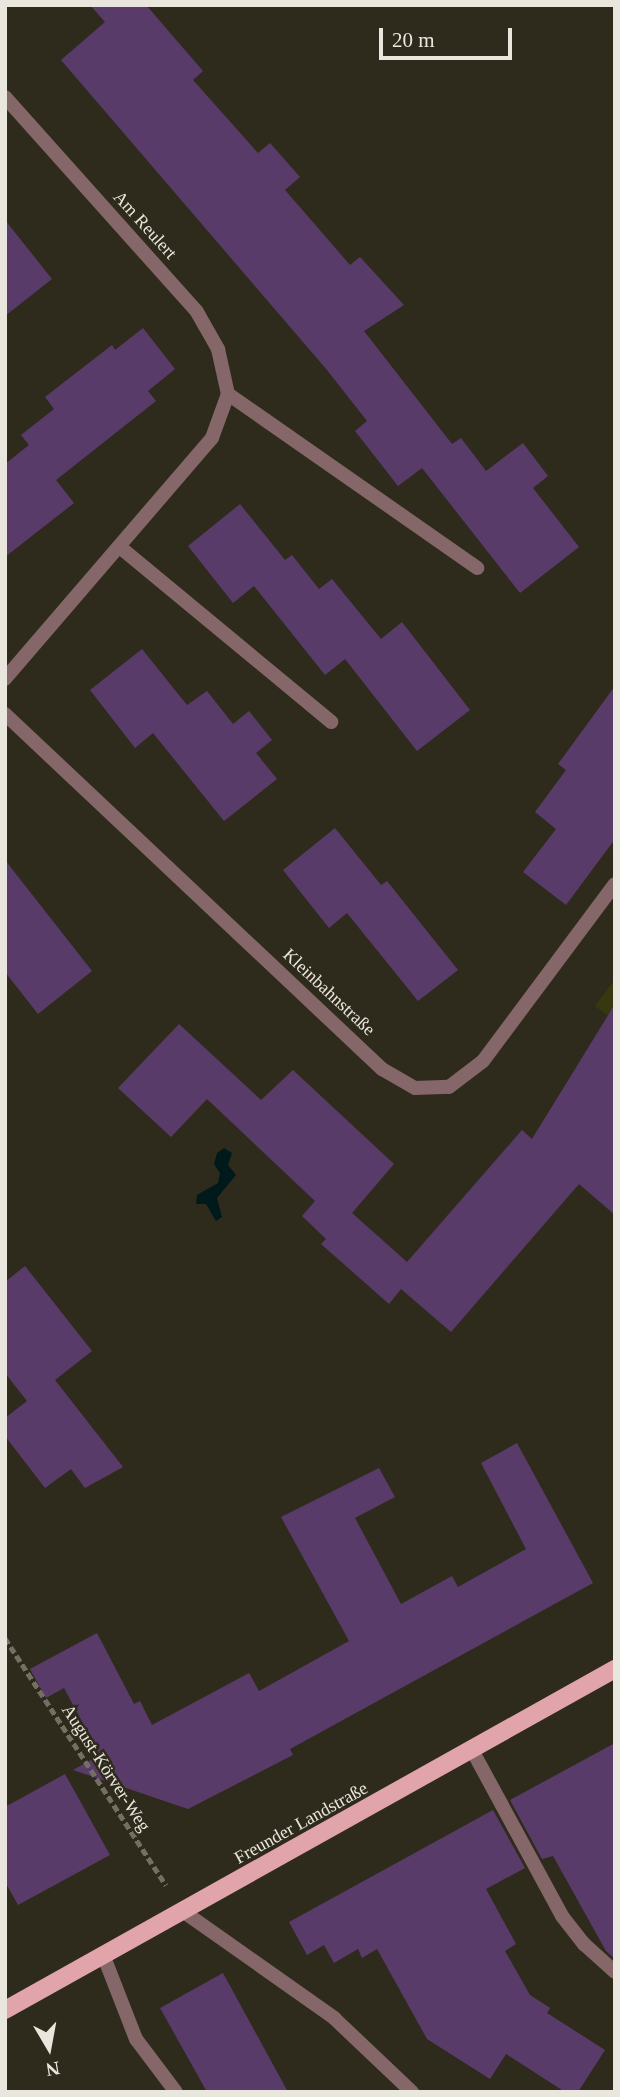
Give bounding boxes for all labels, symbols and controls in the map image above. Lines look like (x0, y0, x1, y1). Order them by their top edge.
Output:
scale bar (382, 14, 515, 58)
text: 20 m (392, 28, 435, 52)
street label: Am Reulert (109, 186, 181, 264)
street label: Kleinbahnstraße (278, 944, 380, 1040)
street label: August-Körver-Weg (57, 1700, 155, 1836)
street label: Freunder Landstraße (230, 1777, 372, 1869)
north arrow (14, 2013, 84, 2083)
text: N (44, 2058, 61, 2081)

